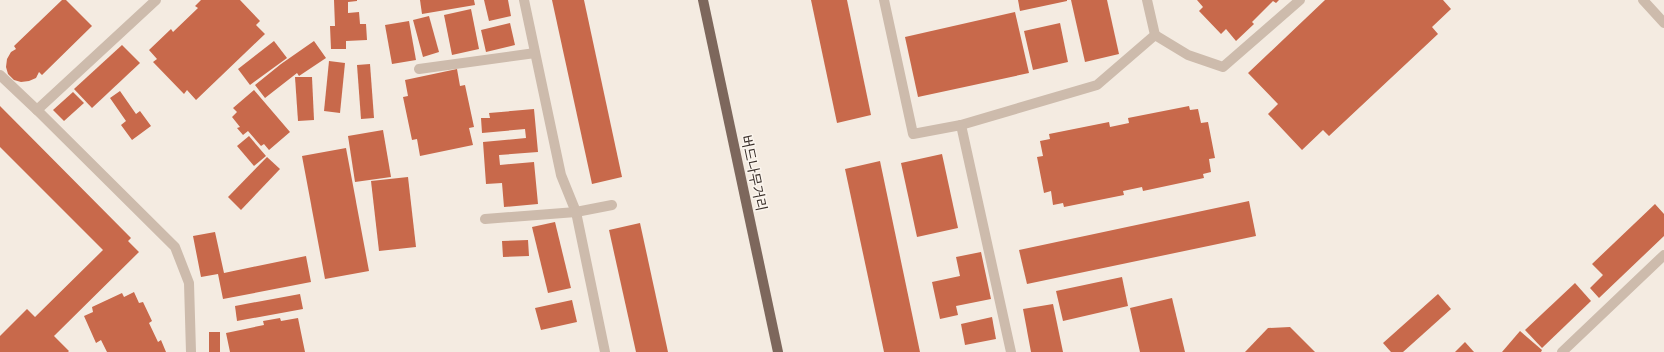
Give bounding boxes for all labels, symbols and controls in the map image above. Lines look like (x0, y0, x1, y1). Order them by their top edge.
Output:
street label: 버드나무거리 (737, 134, 770, 213)

